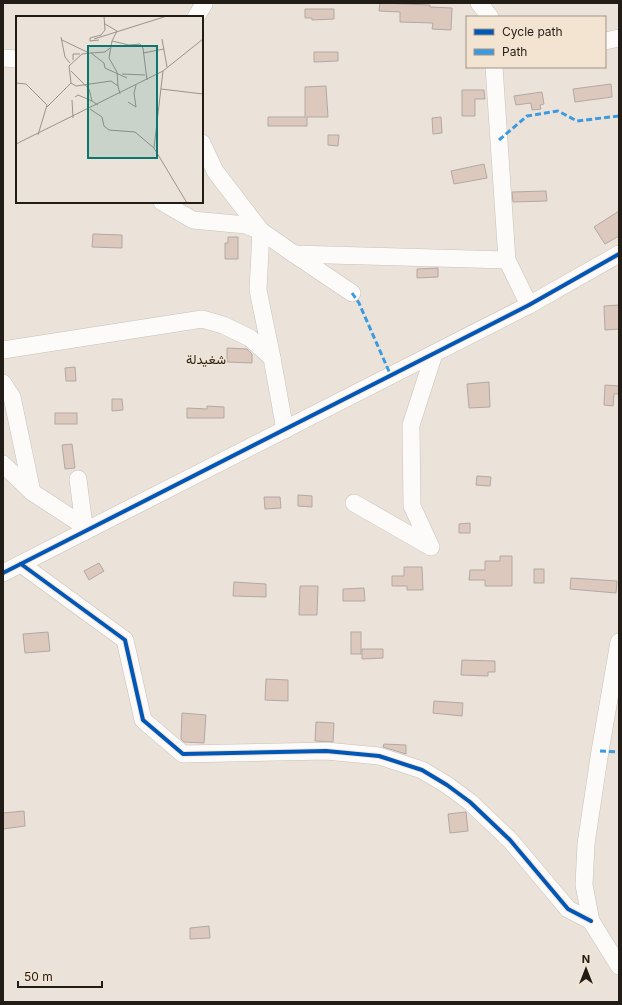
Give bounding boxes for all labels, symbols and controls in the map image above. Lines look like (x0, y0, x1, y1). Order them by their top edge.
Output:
inset map (16, 16, 203, 203)
legend (466, 16, 606, 68)
text: Cycle path (502, 24, 563, 39)
text: Path (502, 44, 527, 59)
district label: شغيدلة (186, 351, 226, 367)
north arrow (566, 949, 606, 989)
text: N (582, 952, 590, 966)
scale bar (18, 963, 102, 989)
text: 50 m (24, 969, 53, 984)

